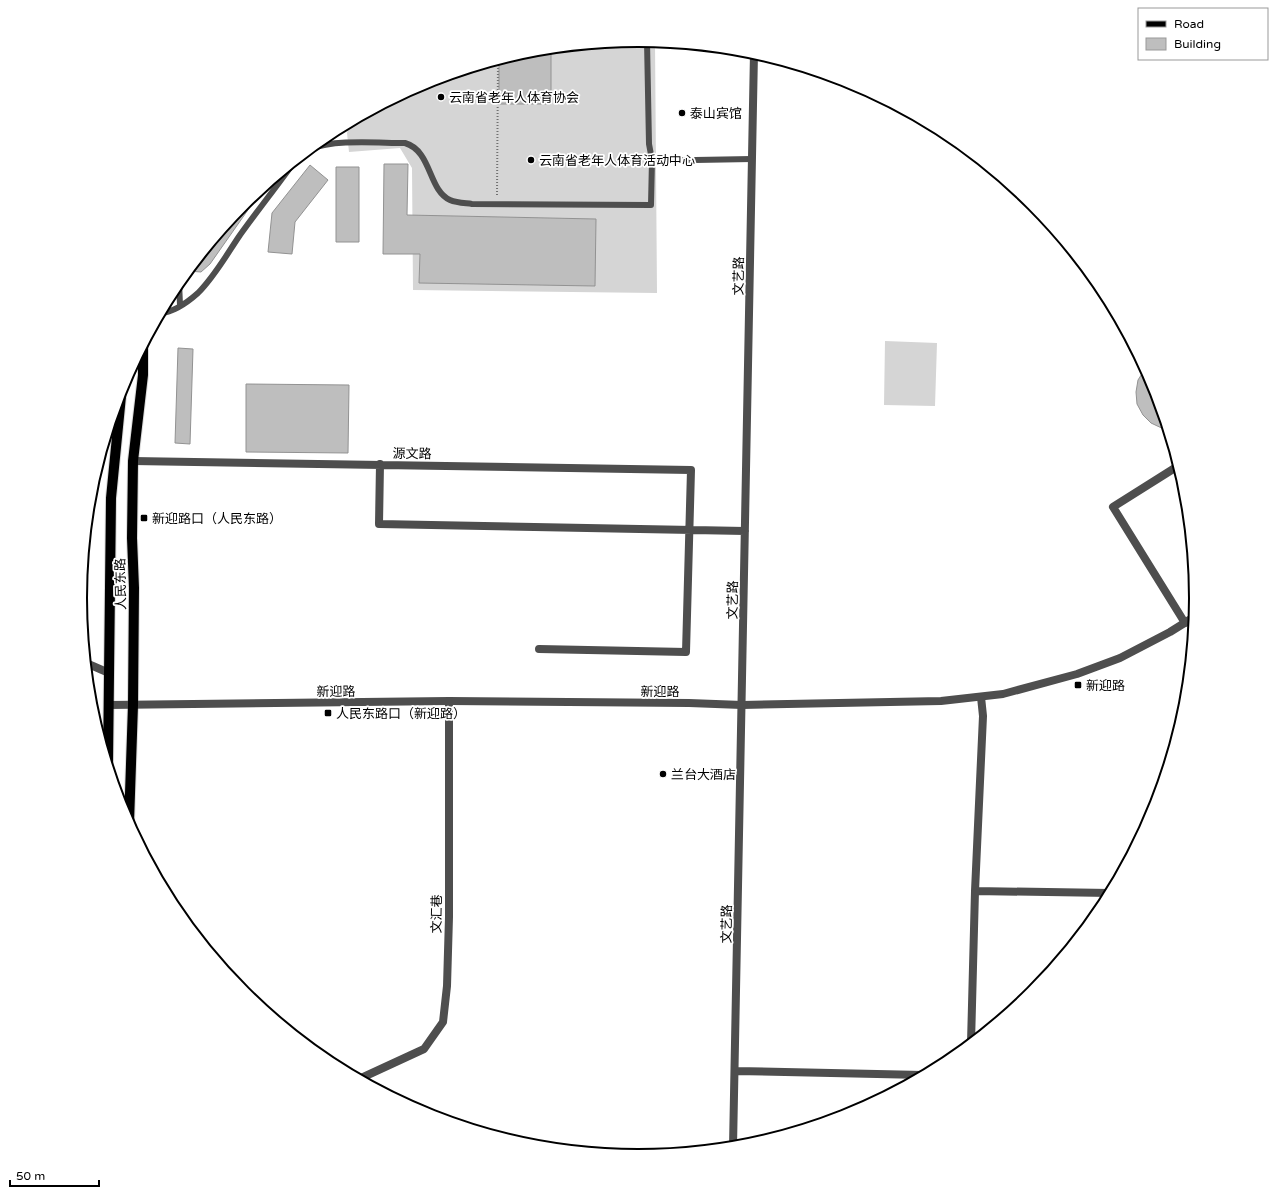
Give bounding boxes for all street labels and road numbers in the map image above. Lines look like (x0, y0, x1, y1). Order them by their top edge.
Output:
street label: 文艺路 (731, 256, 747, 296)
street label: 源文路 (392, 446, 432, 462)
street label: 人民东路 (113, 558, 129, 610)
street label: 文艺路 (725, 580, 741, 620)
street label: 新迎路 (316, 684, 356, 700)
street label: 新迎路 (640, 684, 680, 700)
street label: 文汇巷 (429, 894, 445, 934)
street label: 文艺路 (719, 904, 735, 944)

